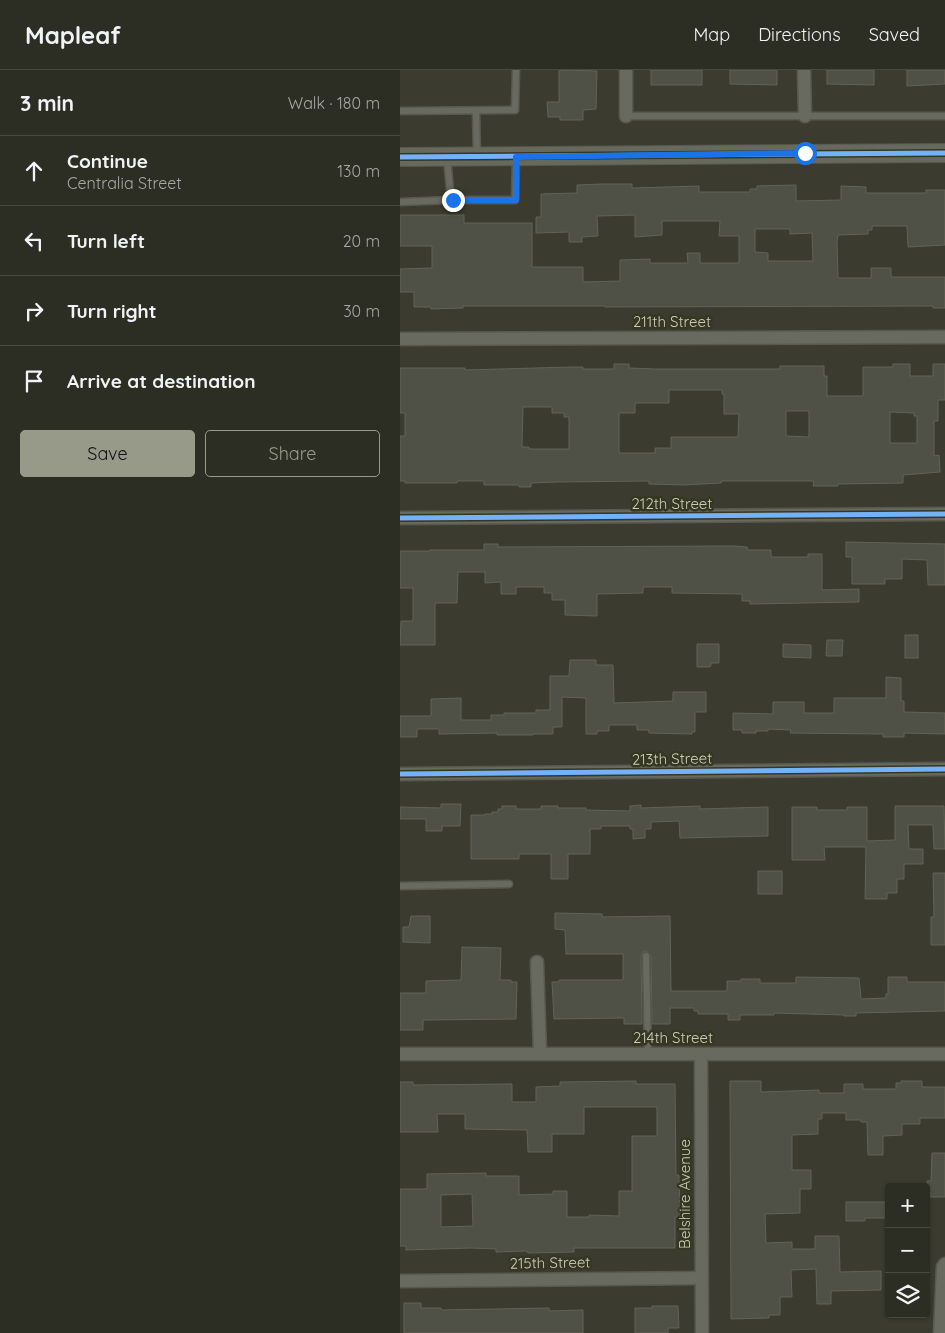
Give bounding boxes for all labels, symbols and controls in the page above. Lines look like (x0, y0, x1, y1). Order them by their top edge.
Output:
text: Mapleaf (25, 20, 121, 50)
text: Map (693, 23, 730, 46)
text: Directions (758, 23, 841, 46)
text: Saved (869, 23, 920, 46)
text: 3 min (20, 90, 74, 116)
text: Walk · 180 m (288, 93, 380, 113)
route start (794, 142, 817, 165)
text: Continue (67, 149, 148, 173)
icon: ahead (20, 157, 48, 185)
text: 130 m (337, 161, 380, 181)
text: Centralia Street (67, 173, 182, 193)
route end (442, 189, 465, 212)
icon: left (20, 227, 48, 255)
text: Turn left (67, 229, 145, 253)
text: 20 m (343, 231, 380, 251)
icon: right (20, 297, 48, 325)
text: Turn right (67, 299, 156, 323)
text: 30 m (343, 301, 380, 321)
street label: 211th Street (633, 312, 711, 331)
icon: arrive (20, 367, 48, 395)
text: Arrive at destination (67, 369, 256, 393)
button: Save (20, 430, 195, 477)
button: Share (205, 430, 380, 477)
street label: 212th Street (632, 494, 712, 513)
street label: 213th Street (632, 748, 712, 769)
street label: 214th Street (633, 1028, 713, 1047)
street label: Belshire Avenue (675, 1139, 694, 1249)
map controls (885, 1183, 930, 1318)
button: + (885, 1183, 930, 1228)
button: − (885, 1228, 930, 1273)
street label: 215th Street (509, 1252, 591, 1273)
button: layers (885, 1273, 930, 1318)

